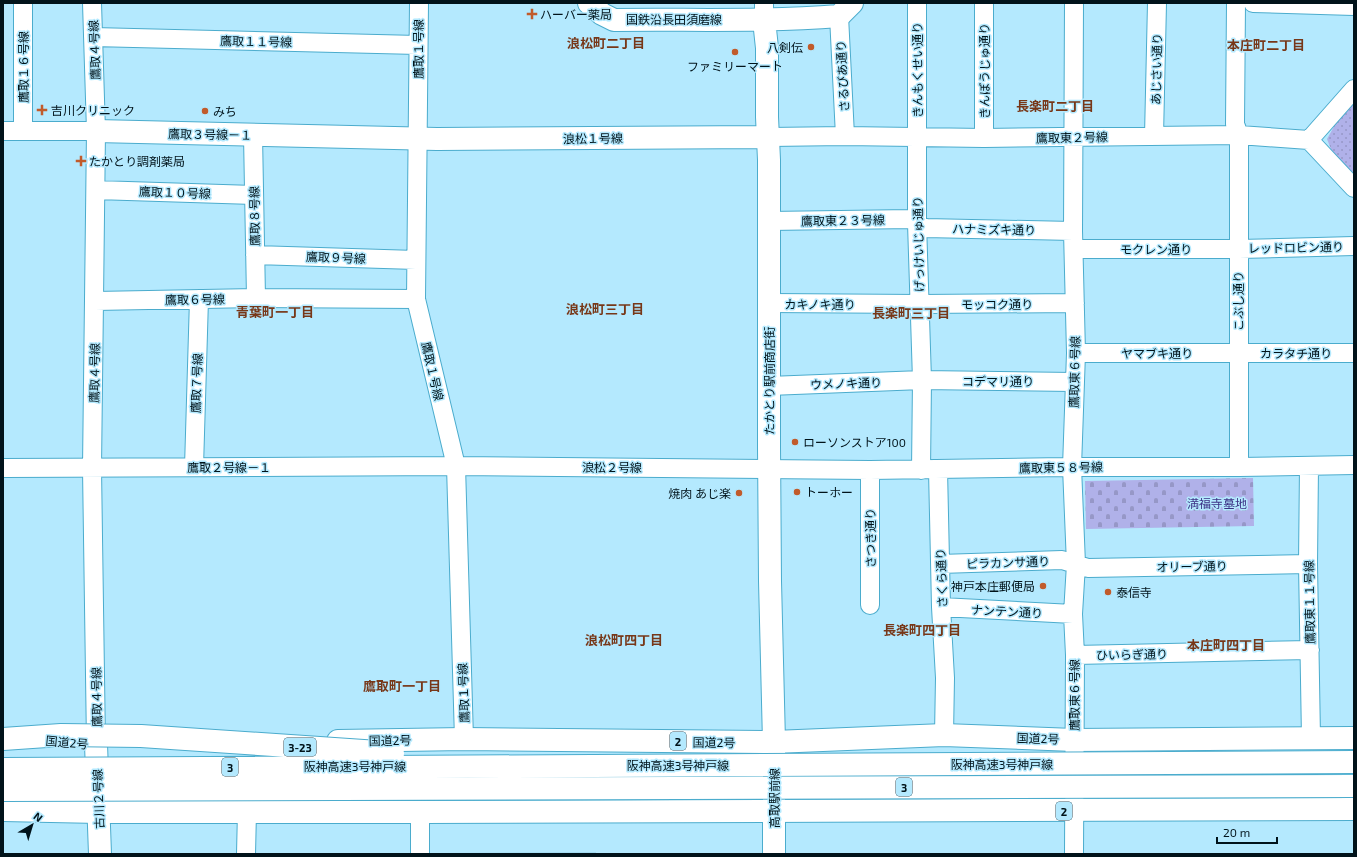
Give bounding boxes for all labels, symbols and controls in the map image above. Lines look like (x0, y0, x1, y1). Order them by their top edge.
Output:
place label: ハーバー薬局 (540, 7, 612, 21)
marker: ハーバー薬局 (527, 9, 537, 19)
street label: 国鉄沿長田須磨線 (626, 12, 722, 26)
street label: 鷹取１号線 (411, 19, 425, 79)
street label: 鷹取４号線 (86, 20, 102, 80)
street label: きんもくせい通り (910, 22, 924, 118)
street label: きんぽうじゅ通り (977, 23, 991, 119)
street label: 鷹取１６号線 (16, 31, 30, 103)
street label: 鷹取１１号線 (220, 33, 292, 49)
street label: あじさい通り (1148, 33, 1164, 105)
district label: 浪松町二丁目 (567, 35, 645, 51)
district label: 本庄町二丁目 (1227, 37, 1305, 53)
place label: 八剣伝 (767, 40, 803, 54)
street label: さるびあ通り (833, 40, 851, 112)
marker: 八剣伝 (806, 42, 816, 52)
marker: ファミリーマート (730, 47, 740, 57)
place label: ファミリーマート (687, 59, 783, 73)
district label: 長楽町二丁目 (1016, 98, 1094, 114)
place label: 吉川クリニック (51, 103, 135, 117)
marker: 吉川クリニック (36, 104, 48, 116)
place label: みち (213, 104, 237, 118)
marker: みち (200, 106, 210, 116)
street label: 鷹取３号線－１ (168, 126, 252, 142)
street label: 鷹取東２号線 (1036, 129, 1108, 145)
street label: 浪松１号線 (563, 130, 623, 146)
place label: たかとり調剤薬局 (89, 154, 185, 168)
marker: たかとり調剤薬局 (76, 156, 86, 166)
street label: 鷹取１０号線 (139, 184, 211, 200)
street label: 鷹取８号線 (246, 186, 262, 246)
street label: げっけいじゅ通り (910, 196, 926, 292)
street label: 鷹取東２３号線 (801, 212, 885, 228)
street label: ハナミズキ通り (952, 221, 1036, 237)
street label: レッドロビン通り (1248, 239, 1344, 255)
street label: モクレン通り (1120, 242, 1192, 256)
street label: 鷹取９号線 (306, 249, 366, 265)
street label: こぶし通り (1231, 271, 1245, 331)
street label: 鷹取６号線 (165, 291, 225, 307)
street label: カキノキ通り (784, 297, 856, 311)
street label: モッコク通り (961, 297, 1033, 311)
district label: 浪松町三丁目 (566, 301, 644, 317)
district label: 青葉町一丁目 (236, 304, 314, 320)
district label: 長楽町三丁目 (872, 305, 950, 321)
street label: たかとり駅前商店街 (762, 327, 776, 435)
street label: 鷹取東６号線 (1066, 336, 1082, 408)
street label: 鷹取１号線 (419, 340, 447, 402)
street label: 鷹取４号線 (86, 343, 102, 403)
street label: ヤマブキ通り (1121, 346, 1193, 360)
street label: カラタチ通り (1260, 346, 1332, 360)
street label: 鷹取７号線 (188, 353, 204, 413)
street label: コデマリ通り (962, 374, 1034, 388)
street label: ウメノキ通り (810, 375, 882, 391)
place label: ローソンストア100 (803, 435, 906, 449)
marker: ローソンストア100 (790, 437, 800, 447)
street label: 鷹取東５８号線 (1019, 459, 1103, 475)
street label: 鷹取２号線－１ (187, 460, 271, 474)
street label: 浪松２号線 (582, 460, 642, 474)
place label: トーホー (805, 485, 853, 499)
place label: 焼肉 あじ楽 (668, 486, 731, 500)
marker: トーホー (792, 487, 802, 497)
marker: 焼肉 あじ楽 (734, 488, 744, 498)
park label: 満福寺墓地 (1187, 496, 1247, 510)
street label: さつき通り (863, 508, 877, 568)
street label: さくら通り (933, 548, 949, 608)
street label: ピラカンサ通り (966, 554, 1050, 570)
street label: オリーブ通り (1156, 558, 1228, 574)
street label: 鷹取東１１号線 (1301, 560, 1317, 644)
place label: 神戸本庄郵便局 (951, 579, 1035, 593)
marker: 神戸本庄郵便局 (1038, 581, 1048, 591)
place label: 泰信寺 (1116, 585, 1152, 599)
marker: 泰信寺 (1103, 587, 1113, 597)
street label: ナンテン通り (971, 602, 1043, 620)
district label: 長楽町四丁目 (883, 622, 961, 638)
district label: 浪松町四丁目 (585, 632, 663, 648)
district label: 本庄町四丁目 (1187, 637, 1265, 653)
street label: ひいらぎ通り (1096, 646, 1168, 662)
street label: 鷹取東６号線 (1067, 659, 1081, 731)
street label: 鷹取１号線 (455, 663, 471, 723)
street label: 鷹取４号線 (88, 667, 104, 727)
district label: 鷹取町一丁目 (363, 678, 441, 694)
street label: 国道2号 (1016, 730, 1060, 746)
road number: 2 (670, 732, 686, 750)
street label: 国道2号 (45, 733, 89, 751)
street label: 国道2号 (369, 733, 411, 747)
street label: 国道2号 (693, 735, 735, 749)
road number: 3-23 (284, 738, 316, 756)
street label: 阪神高速3号神戸線 (951, 757, 1053, 771)
road number: 3 (222, 758, 238, 776)
street label: 阪神高速3号神戸線 (627, 758, 729, 772)
street label: 阪神高速3号神戸線 (304, 759, 406, 773)
street label: 高取駅前線 (767, 768, 781, 828)
street label: 古川２号線 (90, 769, 106, 829)
road number: 3 (896, 778, 912, 796)
road number: 2 (1056, 802, 1072, 820)
north arrow (12, 805, 52, 845)
text: N (31, 809, 46, 824)
scale bar (1217, 819, 1277, 845)
text: 20 m (1223, 825, 1250, 839)

